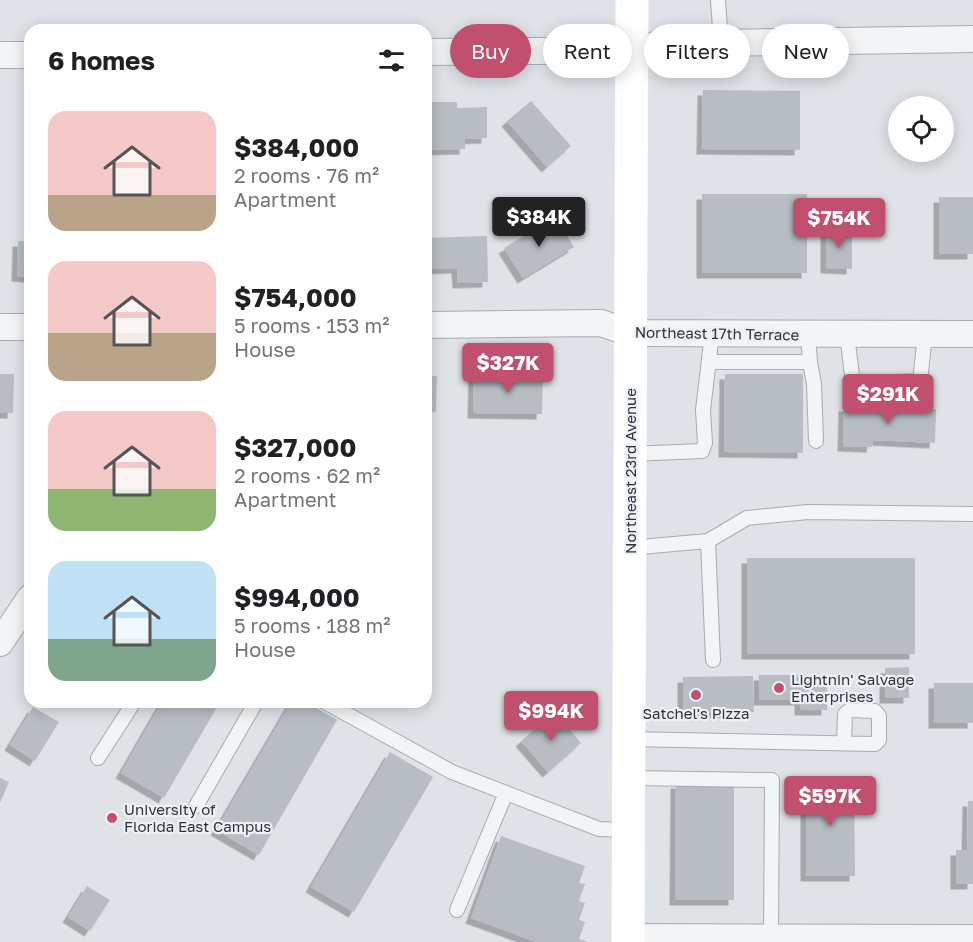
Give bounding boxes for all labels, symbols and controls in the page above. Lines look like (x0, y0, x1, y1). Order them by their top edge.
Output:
chip: Buy (450, 24, 531, 78)
chip: Rent (543, 24, 632, 78)
chip: Filters (644, 24, 750, 78)
chip: New (762, 24, 849, 78)
icon: filters (375, 44, 408, 77)
text: 6 homes (48, 45, 155, 76)
map controls (888, 96, 954, 162)
button: locate (888, 96, 954, 162)
text: $384,000 (234, 132, 359, 163)
icon: home (96, 135, 168, 207)
text: 2 rooms · 76 m² (234, 163, 379, 187)
text: Apartment (234, 187, 337, 211)
pin: $384K (497, 197, 581, 248)
pin: $754K (797, 198, 881, 249)
text: $384K (506, 204, 572, 228)
text: $754K (807, 205, 871, 229)
text: $754,000 (234, 282, 357, 313)
icon: home (96, 285, 168, 357)
text: 5 rooms · 153 m² (234, 313, 389, 337)
street label: Northeast 17th Terrace (635, 323, 800, 343)
text: House (234, 337, 296, 361)
pin: $327K (466, 343, 550, 394)
text: $327K (476, 350, 540, 374)
pin: $291K (846, 374, 930, 425)
text: $291K (856, 381, 920, 405)
street label: Northeast 23rd Avenue (621, 388, 639, 554)
text: $327,000 (234, 432, 356, 463)
icon: home (96, 435, 168, 507)
text: 2 rooms · 62 m² (234, 463, 380, 487)
text: Apartment (234, 487, 337, 511)
text: $994,000 (234, 582, 360, 613)
icon: home (96, 585, 168, 657)
text: 5 rooms · 188 m² (234, 613, 391, 637)
text: House (234, 637, 296, 661)
place label: Lightnin' Salvage Enterprises (791, 670, 914, 705)
marker: Lightnin' Salvage Enterprises (772, 681, 786, 695)
marker: Satchel's Pizza (689, 688, 703, 702)
pin: $994K (509, 691, 593, 742)
text: $994K (518, 698, 584, 722)
place label: Satchel's Pizza (643, 704, 750, 722)
pin: $597K (788, 776, 872, 827)
text: $597K (798, 783, 862, 807)
place label: University of Florida East Campus (124, 800, 271, 835)
marker: University of Florida East Campus (105, 811, 119, 825)

